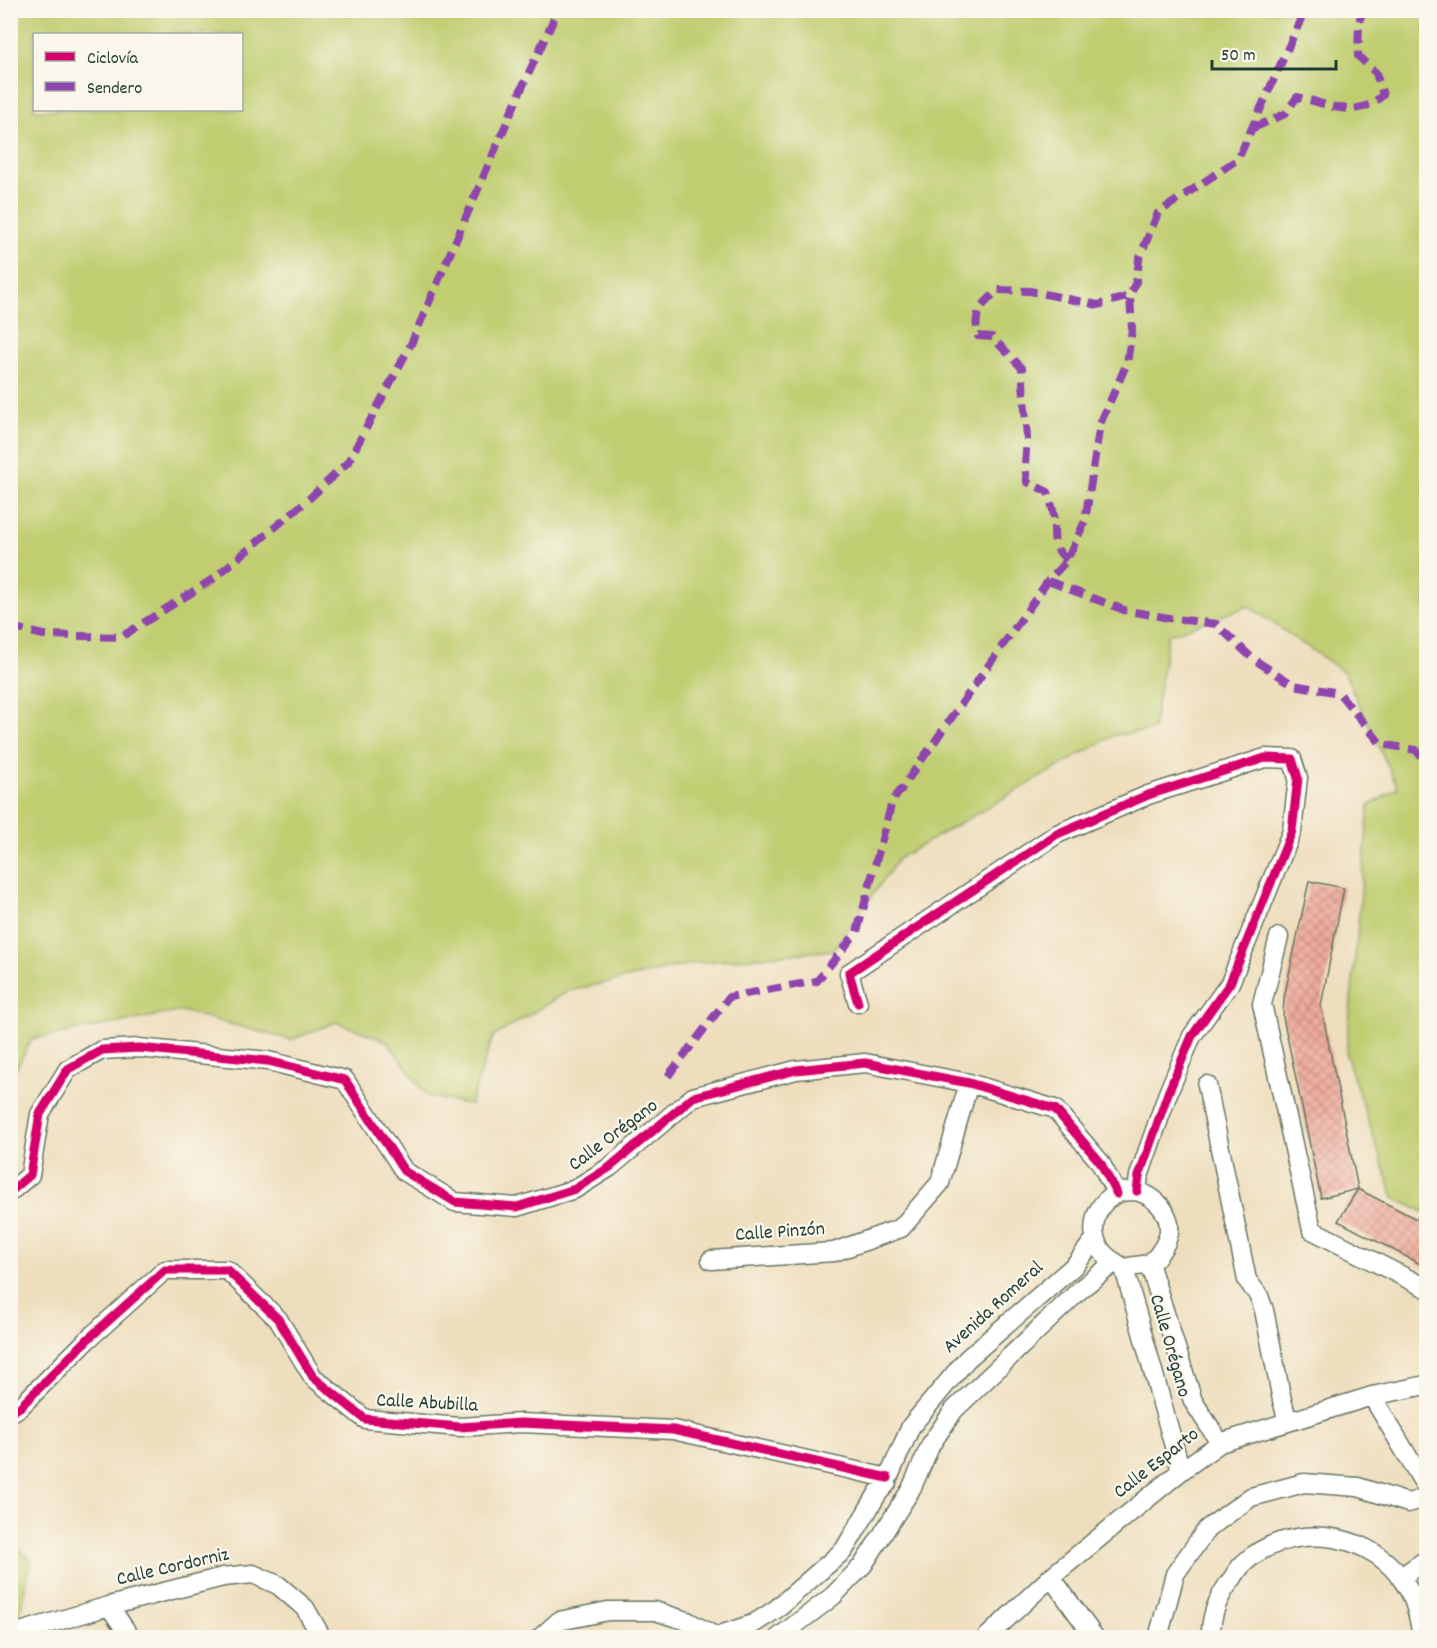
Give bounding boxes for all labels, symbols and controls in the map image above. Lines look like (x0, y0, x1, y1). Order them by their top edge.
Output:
legend (33, 33, 243, 111)
scale bar (1212, 33, 1336, 71)
text: 50 m (1221, 44, 1256, 69)
text: Ciclovía (87, 47, 139, 72)
text: Sendero (87, 77, 142, 102)
street label: Calle Orégano (563, 1093, 665, 1179)
street label: Calle Pinzón (734, 1216, 826, 1250)
street label: Avenida Romeral (937, 1255, 1051, 1361)
street label: Calle Orégano (1141, 1291, 1197, 1401)
street label: Calle Abubilla (376, 1387, 479, 1421)
street label: Calle Esparto (1108, 1422, 1206, 1506)
street label: Calle Cordorniz (114, 1541, 232, 1595)

